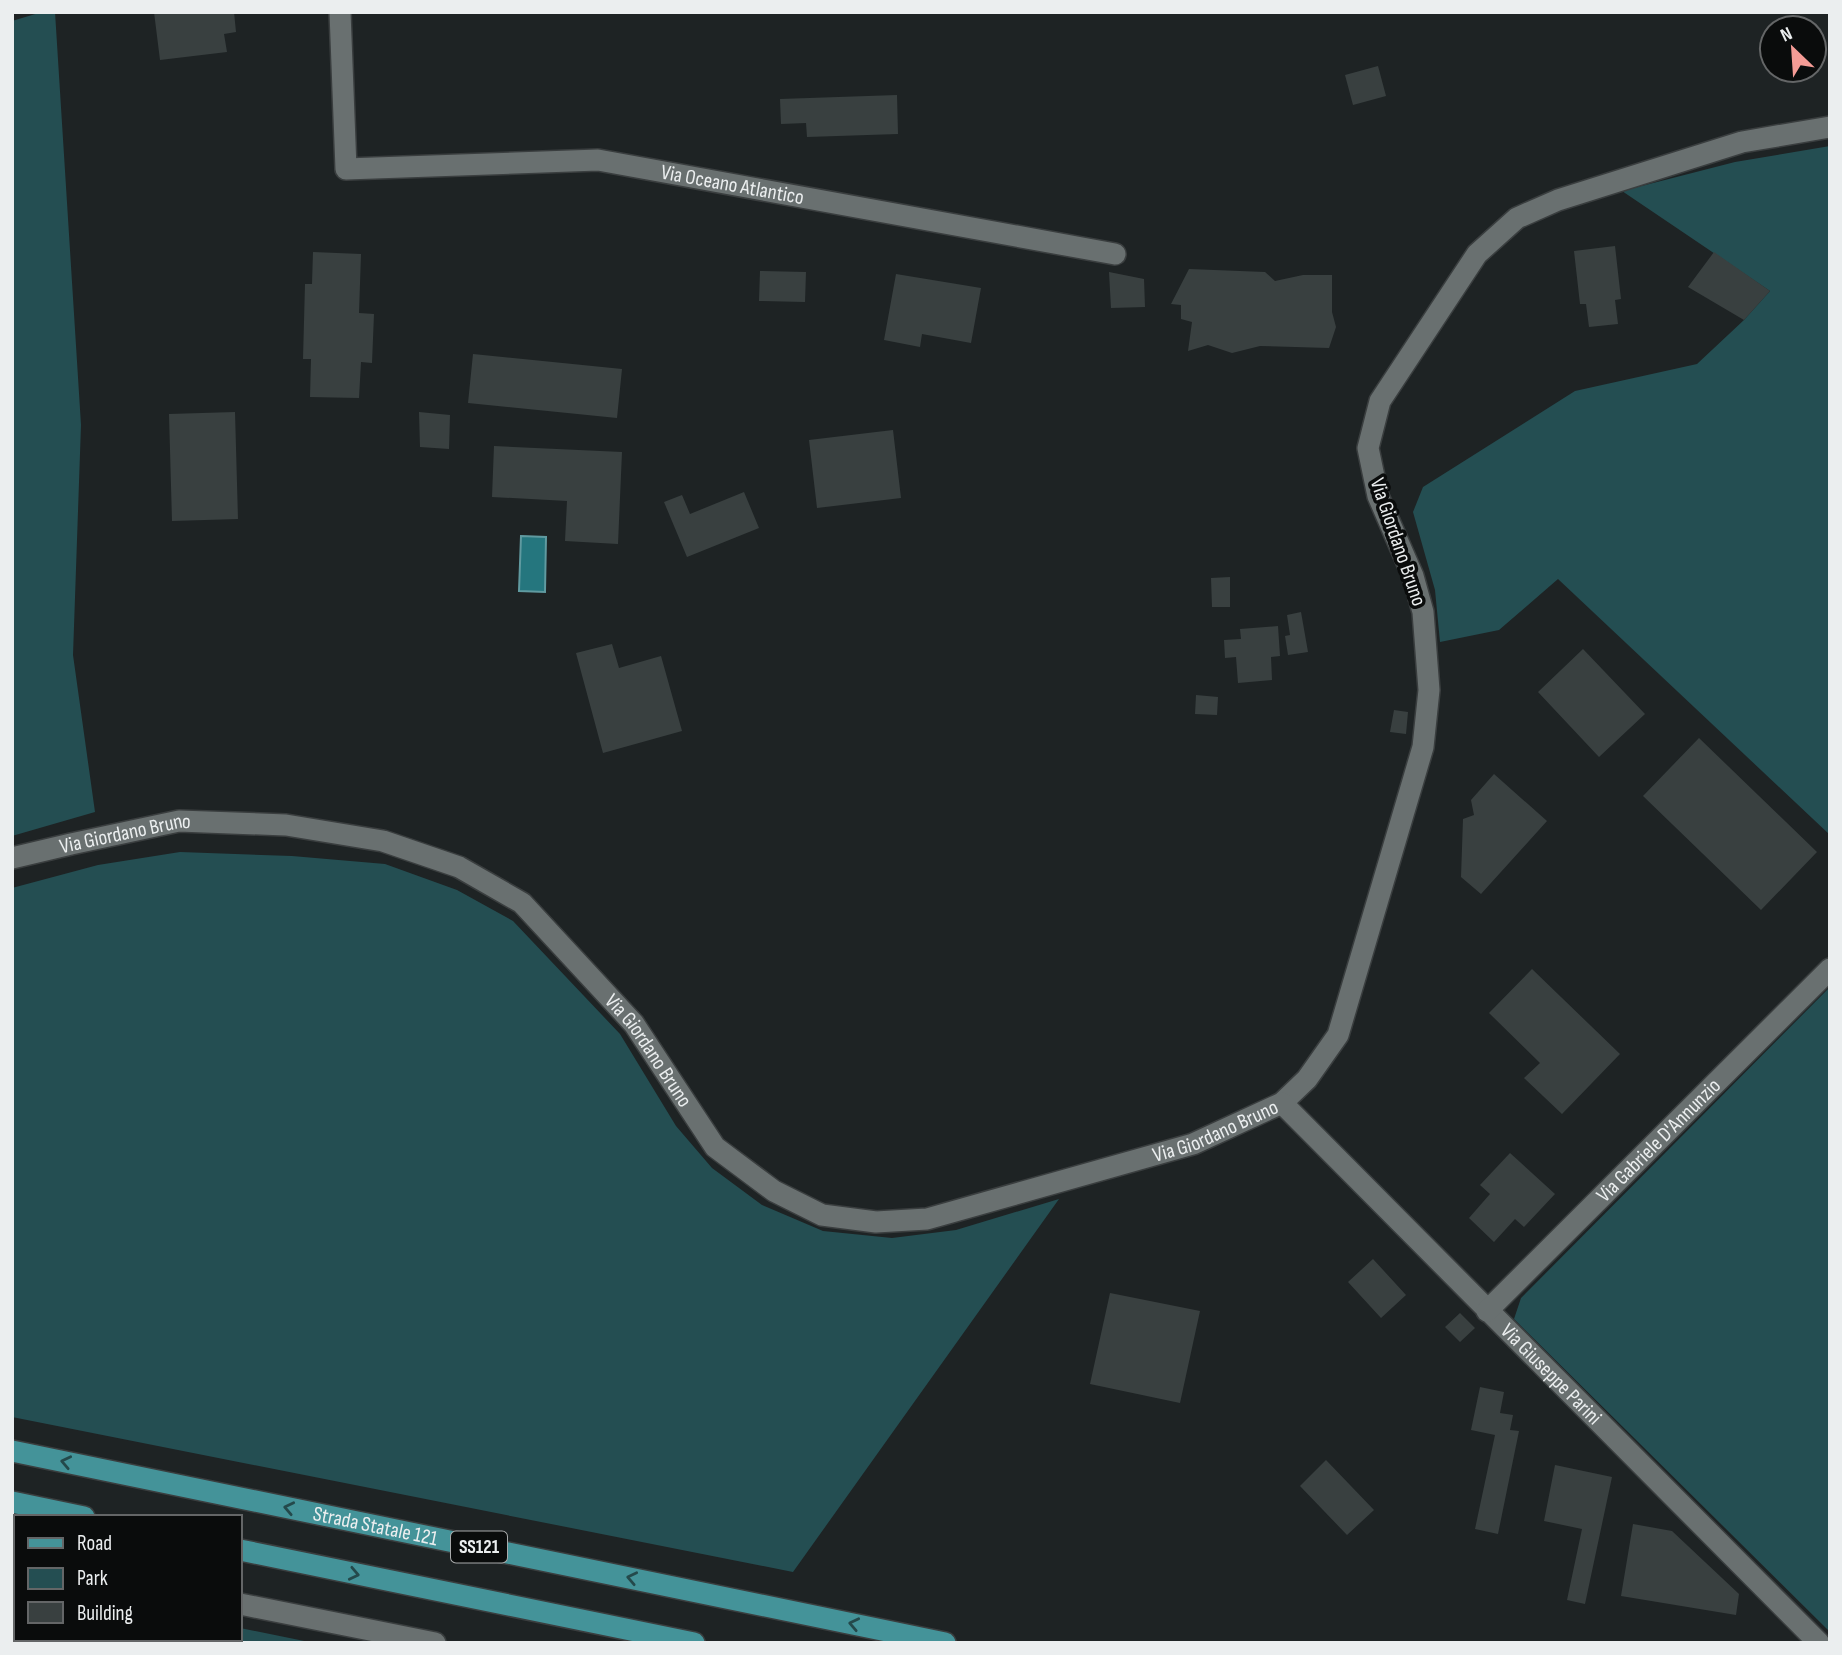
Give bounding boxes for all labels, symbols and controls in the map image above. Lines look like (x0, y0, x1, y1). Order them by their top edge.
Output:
north arrow (1758, 14, 1828, 84)
text: N (1777, 22, 1796, 48)
street label: Via Oceano Atlantico (659, 159, 806, 210)
street label: Via Giordano Bruno (1364, 475, 1432, 609)
street label: Via Giordano Bruno (57, 808, 191, 859)
street label: Via Giordano Bruno (600, 988, 698, 1111)
street label: Via Gabriele D'Annunzio (1591, 1073, 1726, 1207)
street label: Via Giordano Bruno (1150, 1094, 1282, 1167)
street label: Via Giuseppe Parini (1496, 1318, 1607, 1430)
one-way arrow (60, 1456, 72, 1471)
one-way arrow (283, 1501, 295, 1516)
street label: Strada Statale 121 (311, 1501, 441, 1551)
legend (14, 1515, 242, 1641)
text: Road (77, 1531, 112, 1556)
road number: SS121 (451, 1532, 507, 1562)
one-way arrow (348, 1565, 360, 1580)
text: Park (77, 1566, 108, 1591)
one-way arrow (626, 1572, 638, 1587)
text: Building (77, 1601, 133, 1626)
one-way arrow (848, 1618, 860, 1633)

